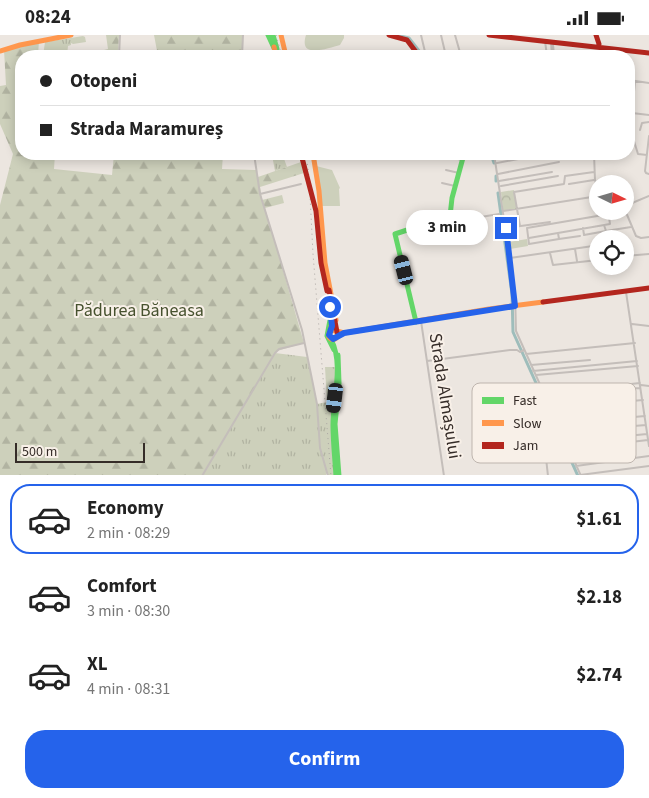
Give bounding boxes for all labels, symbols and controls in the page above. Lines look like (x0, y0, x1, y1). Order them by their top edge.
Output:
text: 08:24 (25, 4, 71, 31)
text: Otopeni (70, 68, 137, 95)
text: Strada Maramureș (70, 116, 223, 143)
north arrow (589, 175, 634, 220)
map controls (589, 175, 634, 275)
callout: 3 min (406, 211, 488, 245)
text: 3 min (428, 216, 466, 238)
route end (495, 217, 517, 239)
button: locate (589, 230, 634, 275)
car (393, 254, 414, 286)
route start (319, 296, 341, 318)
park label: Pădurea Băneasa (74, 298, 204, 323)
street label: Strada Almașului (423, 331, 467, 461)
car (325, 382, 344, 414)
legend (472, 383, 636, 463)
text: Fast (513, 391, 537, 411)
text: Slow (513, 414, 542, 434)
text: Jam (513, 436, 538, 456)
scale bar (15, 441, 145, 464)
text: 500 m (22, 442, 57, 462)
text: Economy (87, 495, 164, 522)
icon: car (27, 497, 72, 542)
text: $1.61 (576, 506, 622, 533)
text: 2 min · 08:29 (87, 522, 170, 544)
text: Comfort (87, 573, 157, 600)
icon: car (27, 575, 72, 620)
text: $2.18 (576, 584, 622, 611)
text: 3 min · 08:30 (87, 600, 170, 622)
text: XL (87, 651, 108, 678)
icon: car (27, 653, 72, 698)
text: $2.74 (576, 662, 622, 689)
text: 4 min · 08:31 (87, 678, 170, 700)
button: Confirm (25, 730, 624, 788)

